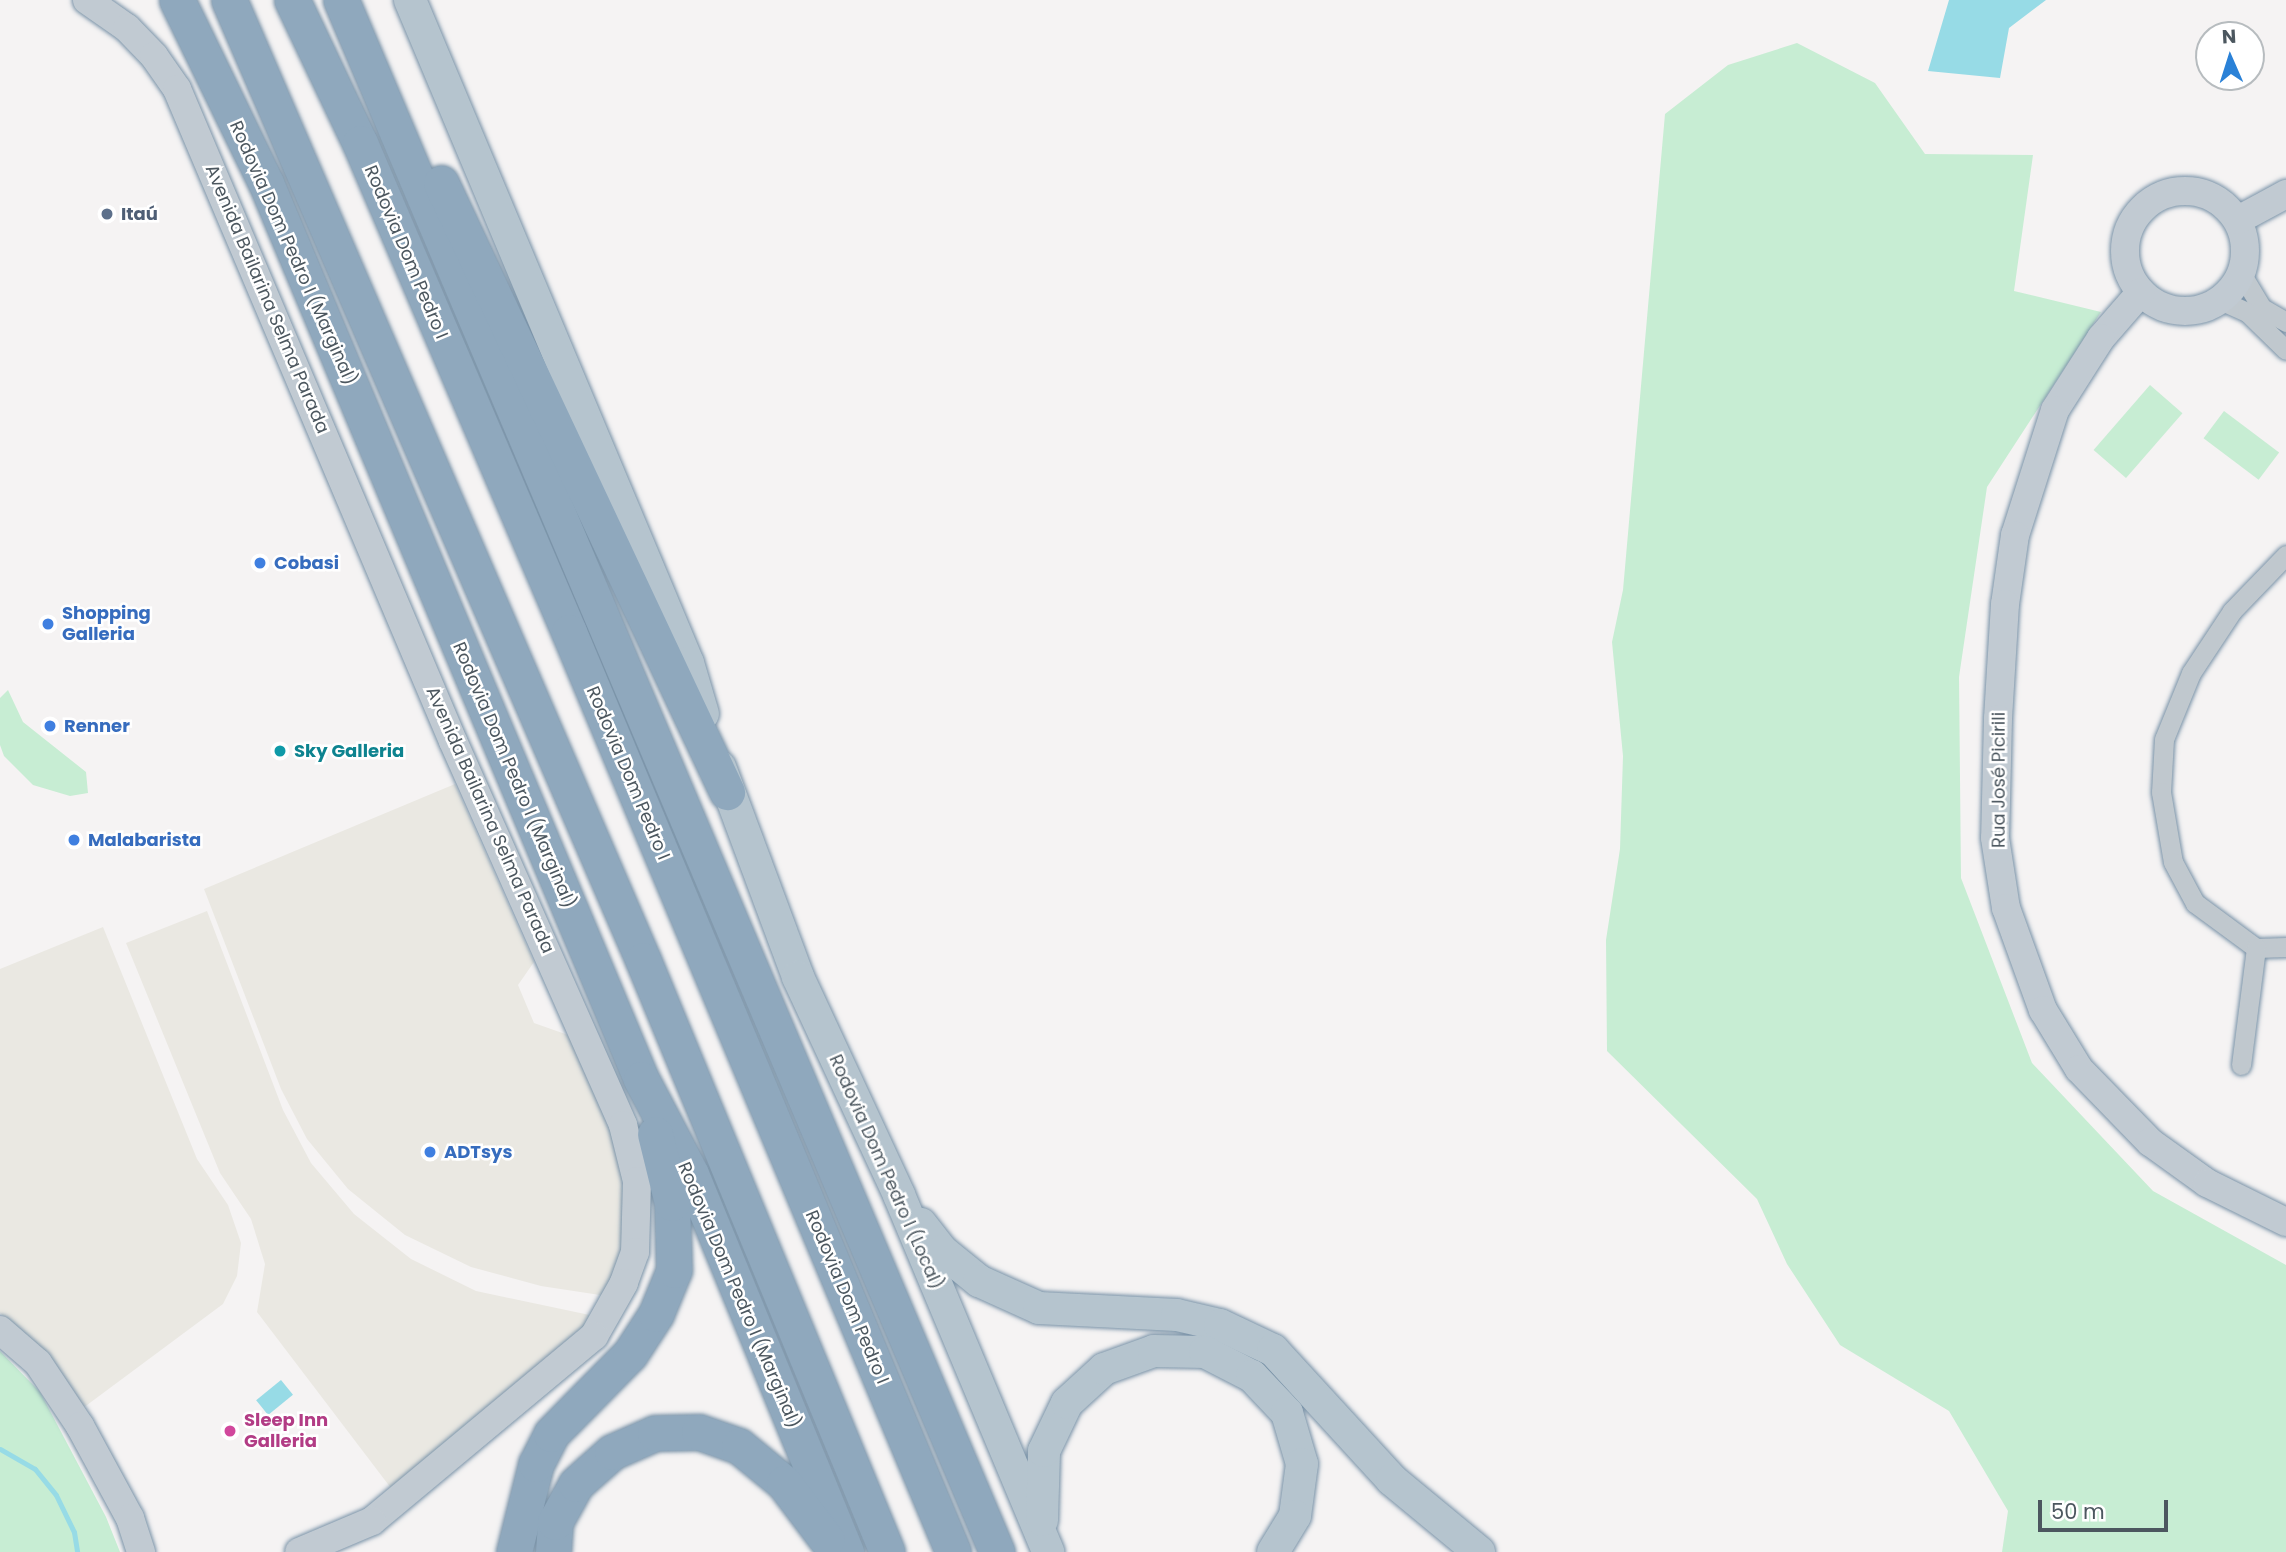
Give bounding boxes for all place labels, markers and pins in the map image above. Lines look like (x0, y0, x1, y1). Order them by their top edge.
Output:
place label: Itaú (121, 203, 158, 225)
marker: Itaú (99, 206, 115, 222)
place label: Cobasi (274, 552, 339, 574)
marker: Cobasi (252, 555, 268, 571)
place label: Shopping Galleria (62, 603, 151, 646)
marker: Shopping Galleria (40, 616, 56, 632)
place label: Renner (64, 715, 130, 737)
marker: Renner (42, 718, 58, 734)
place label: Sky Galleria (294, 740, 404, 762)
marker: Sky Galleria (272, 743, 288, 759)
place label: Malabarista (88, 829, 201, 851)
marker: Malabarista (66, 832, 82, 848)
place label: ADTsys (444, 1141, 512, 1163)
marker: ADTsys (422, 1144, 438, 1160)
place label: Sleep Inn Galleria (244, 1410, 328, 1452)
marker: Sleep Inn Galleria (222, 1423, 238, 1439)

